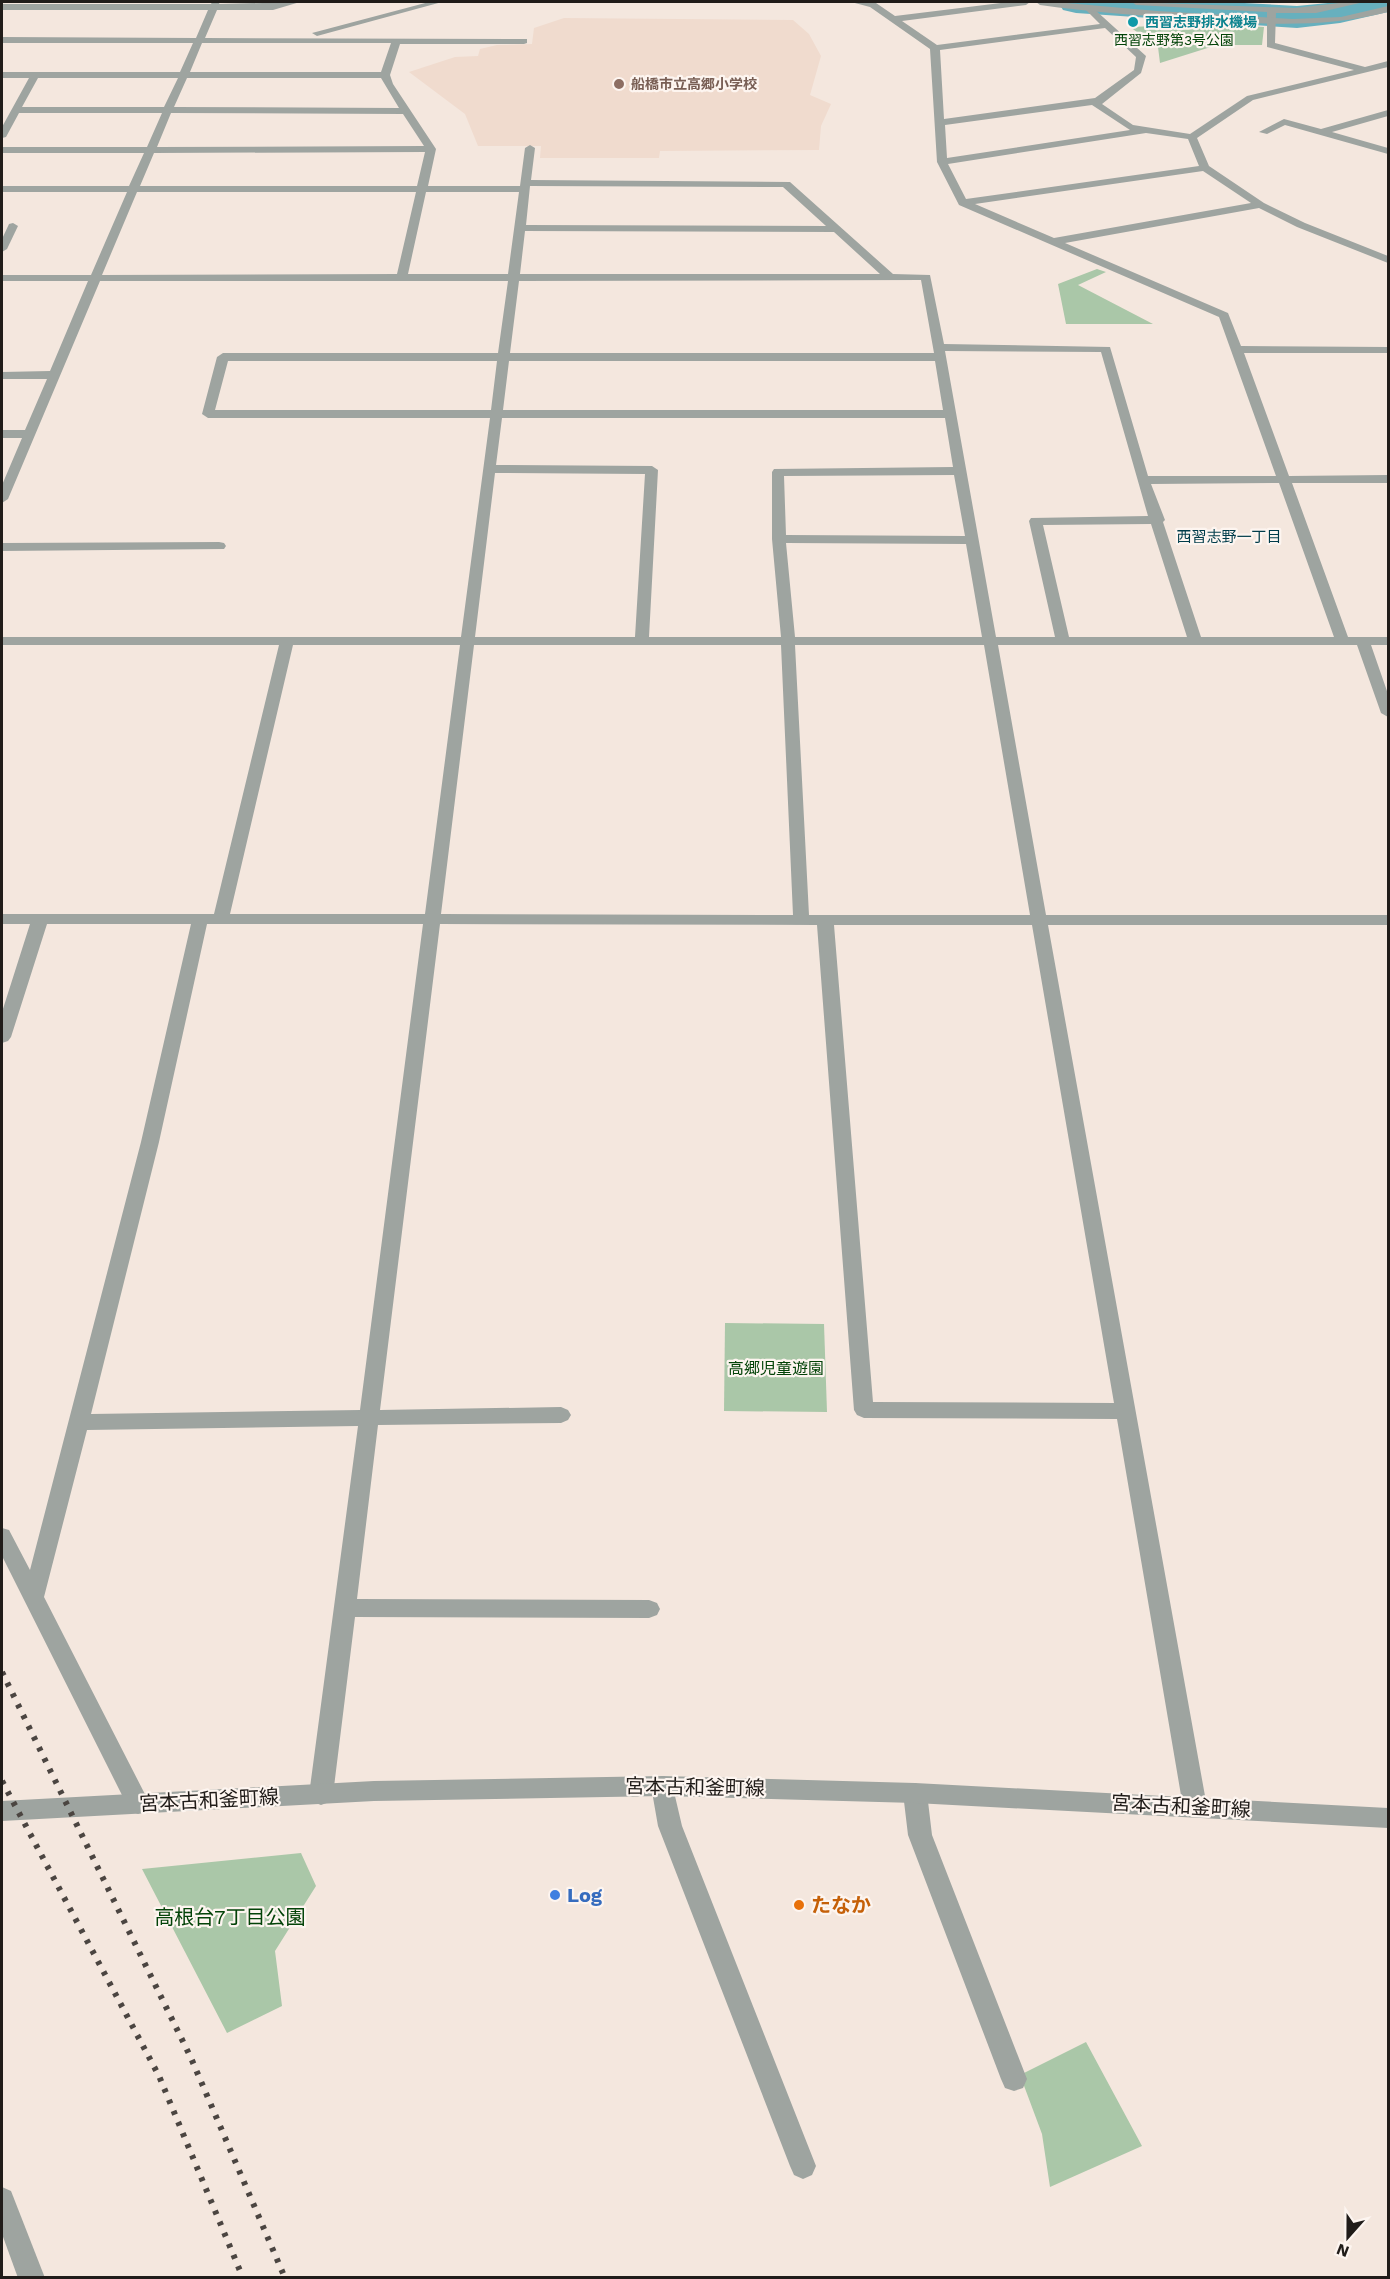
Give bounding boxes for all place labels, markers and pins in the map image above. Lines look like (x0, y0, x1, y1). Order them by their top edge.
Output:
place label: 西習志野排水機場 (1145, 14, 1257, 30)
marker: 西習志野排水機場 (1126, 15, 1140, 29)
place label: 船橋市立高郷小学校 (631, 76, 757, 92)
marker: 船橋市立高郷小学校 (612, 77, 626, 91)
place label: Log (567, 1883, 603, 1907)
marker: Log (548, 1888, 562, 1902)
place label: たなか (811, 1893, 871, 1917)
marker: たなか (792, 1898, 806, 1912)

